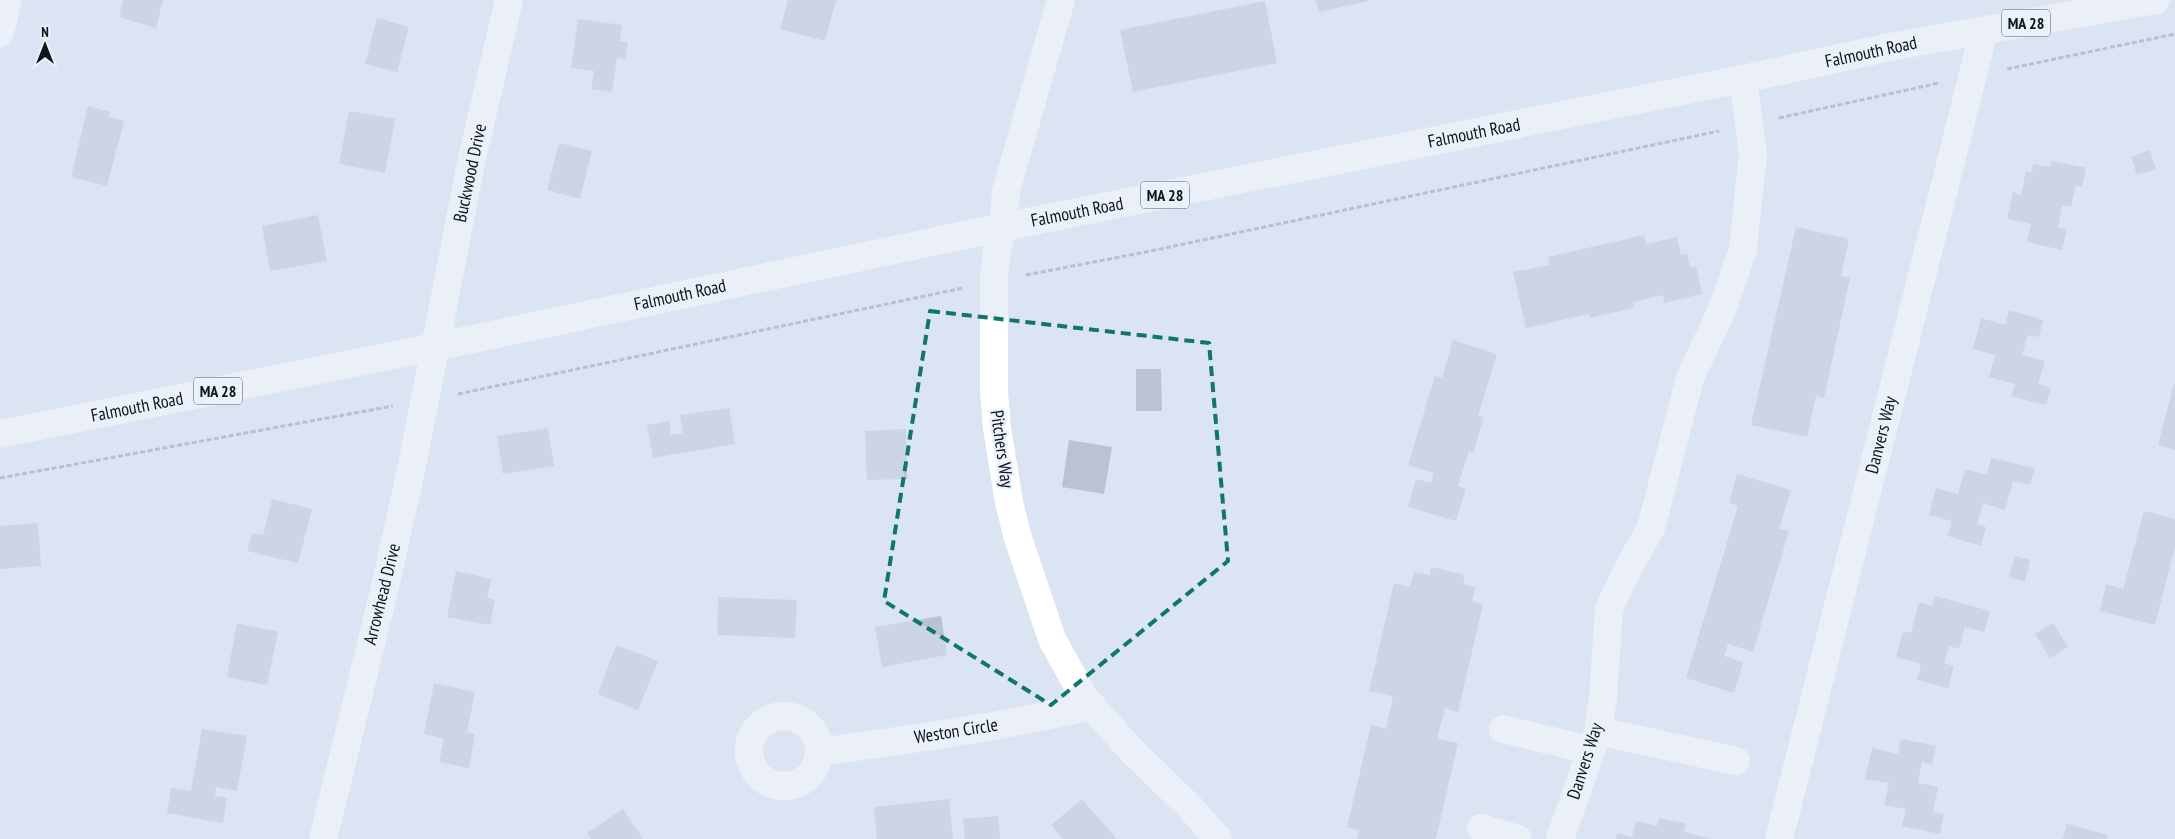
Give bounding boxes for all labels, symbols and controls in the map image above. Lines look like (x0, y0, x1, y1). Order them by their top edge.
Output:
road number: MA 28 (2002, 9, 2050, 36)
north arrow (20, 20, 70, 70)
text: N (41, 23, 49, 41)
street label: Falmouth Road (1823, 31, 1919, 72)
street label: Falmouth Road (1426, 112, 1522, 153)
street label: Buckwood Drive (448, 122, 491, 224)
road number: MA 28 (1141, 182, 1189, 208)
street label: Falmouth Road (1029, 191, 1125, 232)
street label: Falmouth Road (632, 274, 728, 315)
road number: MA 28 (194, 378, 242, 404)
street label: Falmouth Road (89, 386, 185, 427)
street label: Danvers Way (1860, 394, 1901, 476)
street label: Pitchers Way (986, 408, 1019, 490)
street label: Arrowhead Drive (358, 541, 405, 647)
street label: Weston Circle (912, 713, 999, 748)
street label: Danvers Way (1561, 720, 1608, 802)

